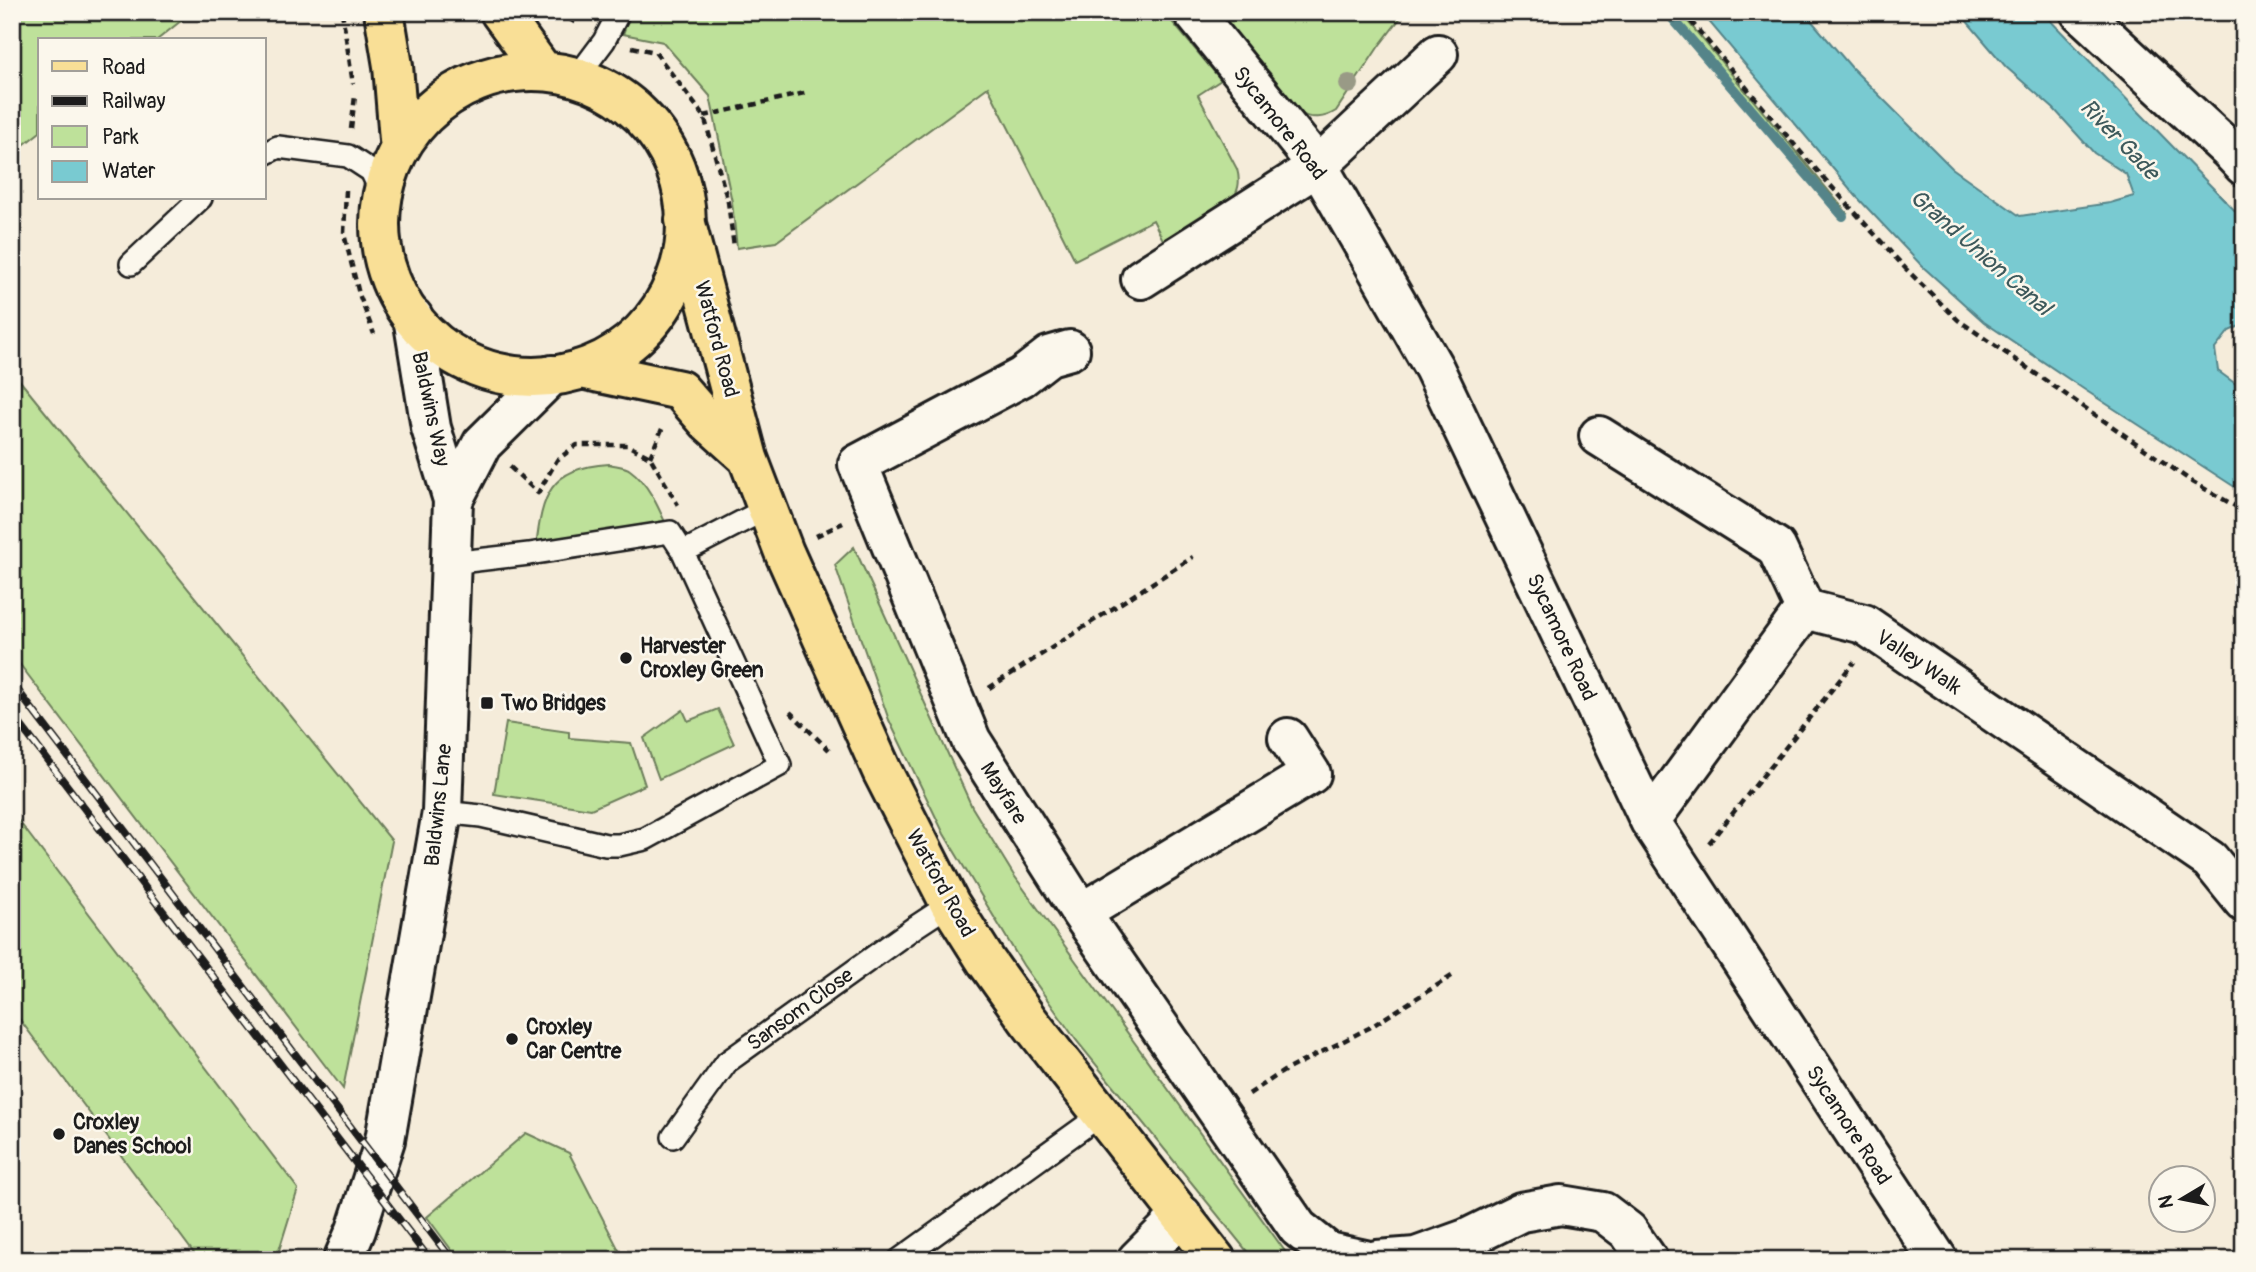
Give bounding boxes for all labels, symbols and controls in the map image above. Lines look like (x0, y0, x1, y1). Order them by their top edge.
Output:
legend (38, 38, 266, 200)
text: Road (102, 54, 146, 81)
street label: Sycamore Road (1227, 61, 1332, 186)
text: Railway (102, 88, 166, 115)
water label: River Gade (2074, 93, 2167, 188)
text: Park (102, 124, 139, 151)
text: Water (102, 158, 156, 185)
water label: Grand Union Canal (1904, 183, 2059, 324)
street label: Watford Road (688, 278, 745, 400)
street label: Baldwins Way (405, 349, 456, 469)
street label: Sycamore Road (1520, 569, 1603, 705)
street label: Valley Walk (1871, 624, 1967, 701)
place label: Harvester Croxley Green (640, 633, 764, 684)
marker: Harvester Croxley Green (618, 650, 634, 666)
place label: Two Bridges (500, 690, 606, 717)
marker: Two Bridges (479, 695, 495, 711)
street label: Baldwins Lane (419, 742, 458, 868)
street label: Mayfare (974, 757, 1034, 830)
street label: Watford Road (900, 824, 981, 942)
street label: Sansom Close (742, 961, 859, 1057)
place label: Croxley Car Centre (526, 1014, 622, 1065)
marker: Croxley Car Centre (504, 1031, 520, 1047)
street label: Sycamore Road (1800, 1060, 1897, 1190)
place label: Croxley Danes School (73, 1109, 192, 1160)
marker: Croxley Danes School (51, 1126, 67, 1142)
north arrow (2148, 1164, 2218, 1234)
text: N (2153, 1193, 2179, 1210)

